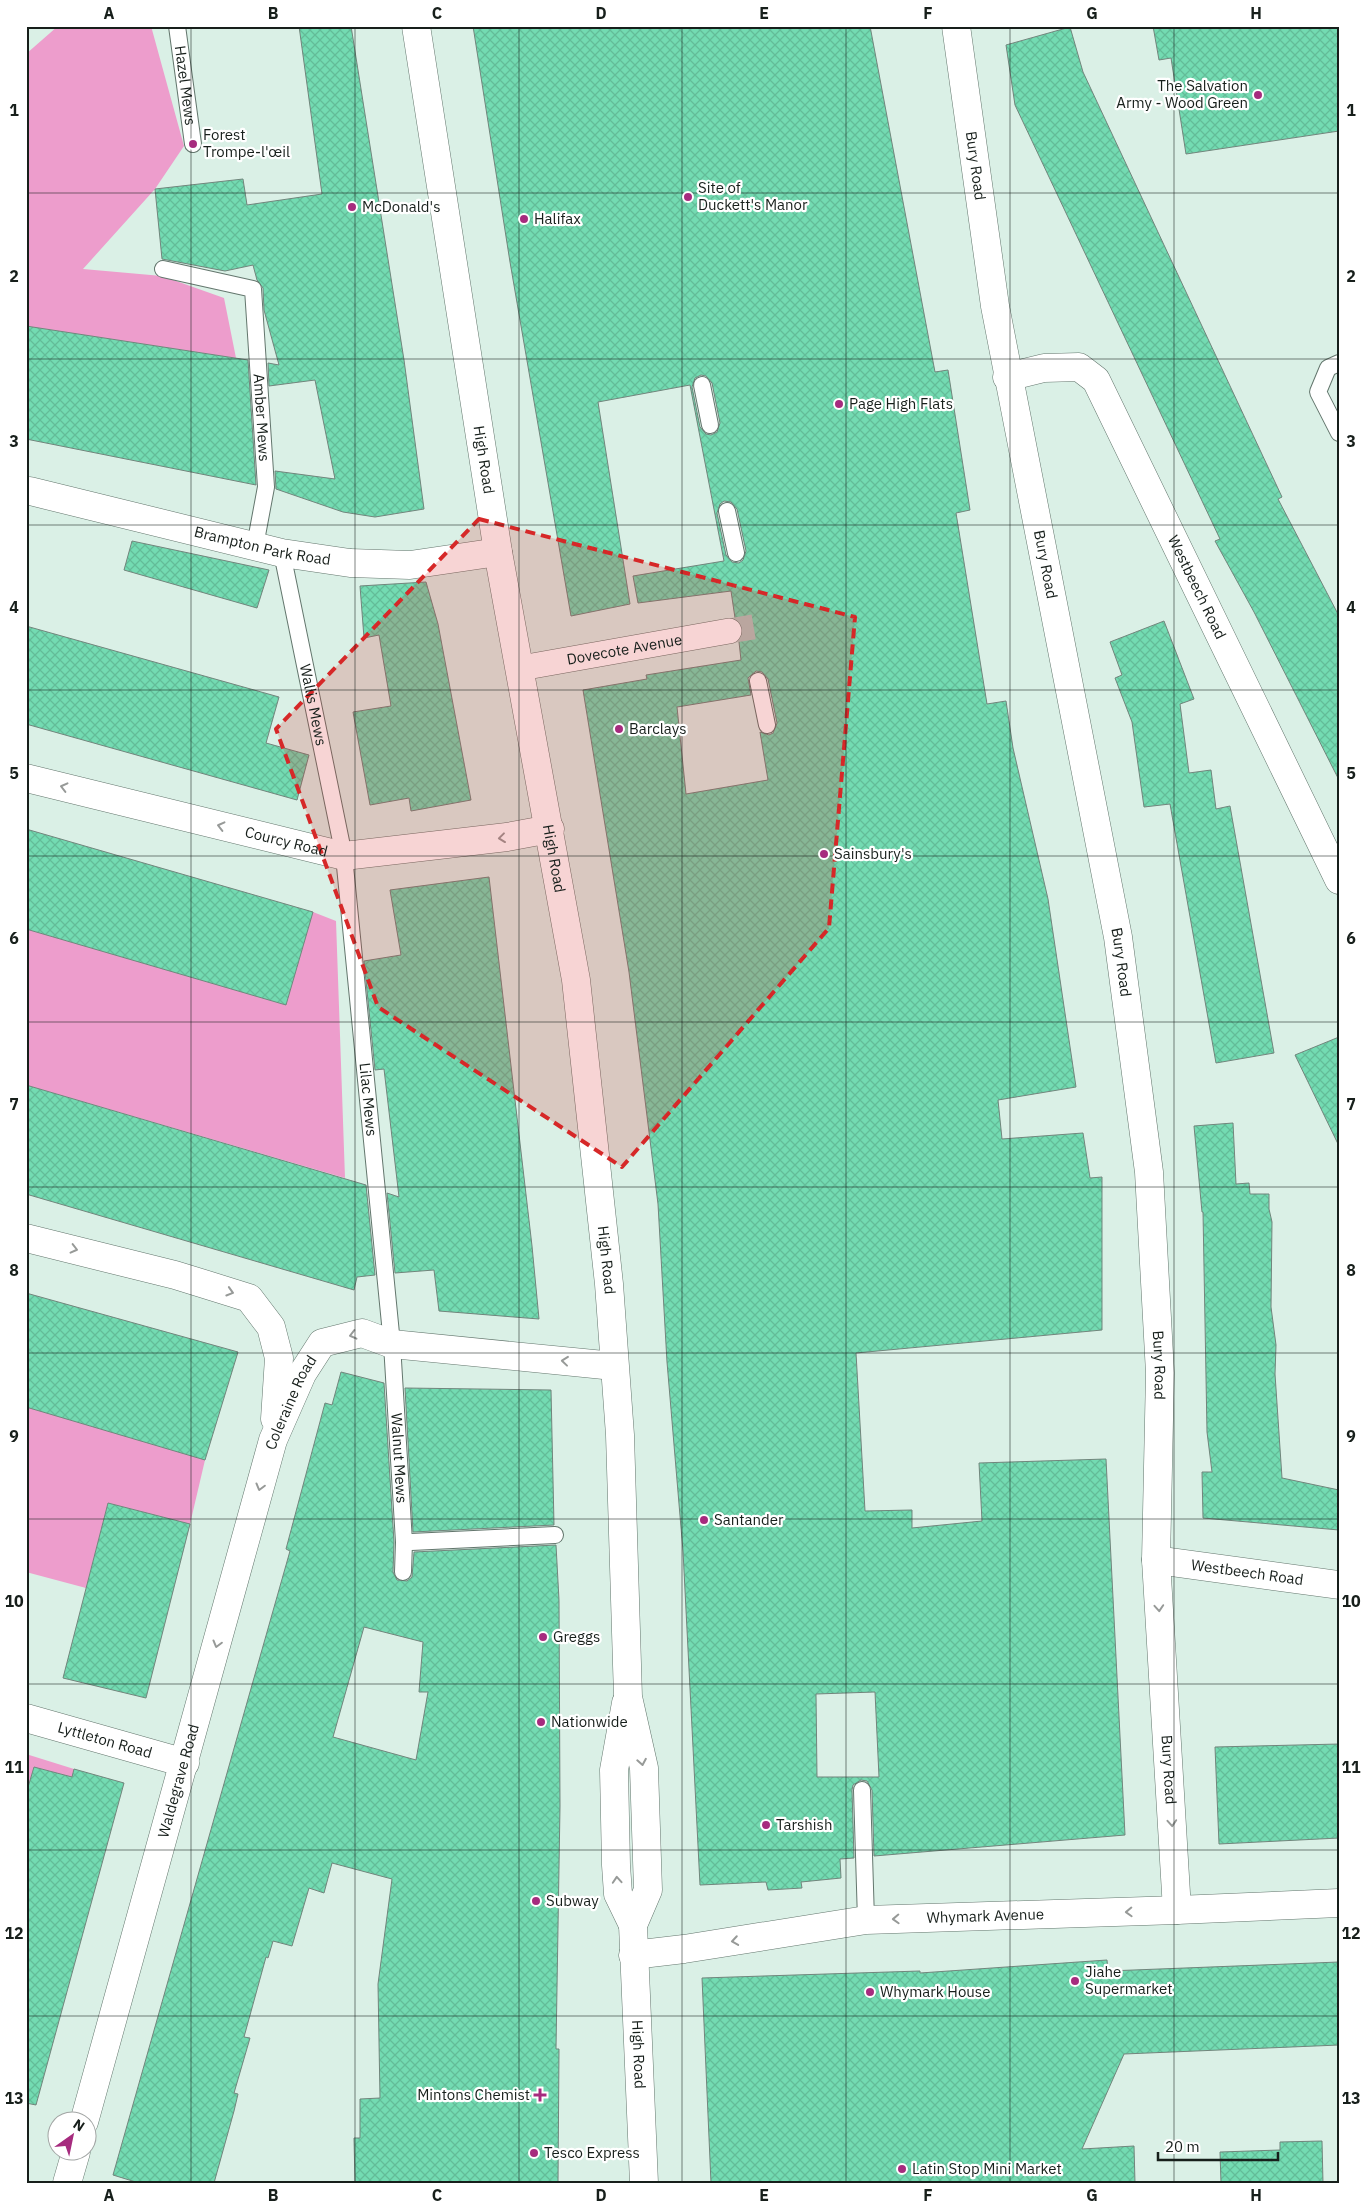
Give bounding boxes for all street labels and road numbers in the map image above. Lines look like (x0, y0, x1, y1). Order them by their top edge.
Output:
street label: Hazel Mews (171, 44, 200, 127)
street label: Bury Road (962, 130, 990, 201)
street label: Amber Mews (250, 373, 274, 462)
street label: High Road (469, 424, 499, 495)
street label: Brampton Park Road (192, 522, 332, 569)
street label: Bury Road (1030, 528, 1062, 600)
street label: Westbeech Road (1164, 532, 1230, 642)
street label: Dovecote Avenue (565, 630, 684, 669)
street label: Wallis Mews (296, 662, 331, 747)
street label: Courcy Road (243, 822, 330, 861)
street label: High Road (539, 823, 570, 894)
street label: Bury Road (1107, 926, 1136, 998)
street label: Lilac Mews (355, 1062, 382, 1137)
street label: High Road (594, 1225, 620, 1295)
street label: Bury Road (1149, 1330, 1170, 1400)
street label: Coleraine Road (261, 1352, 321, 1452)
street label: Walnut Mews (387, 1412, 412, 1504)
street label: Westbeech Road (1190, 1555, 1305, 1589)
street label: Lyttleton Road (56, 1717, 154, 1762)
street label: Waldegrave Road (153, 1722, 203, 1840)
street label: Bury Road (1158, 1734, 1181, 1805)
street label: Whymark Avenue (926, 1904, 1044, 1927)
street label: High Road (628, 2019, 650, 2089)

